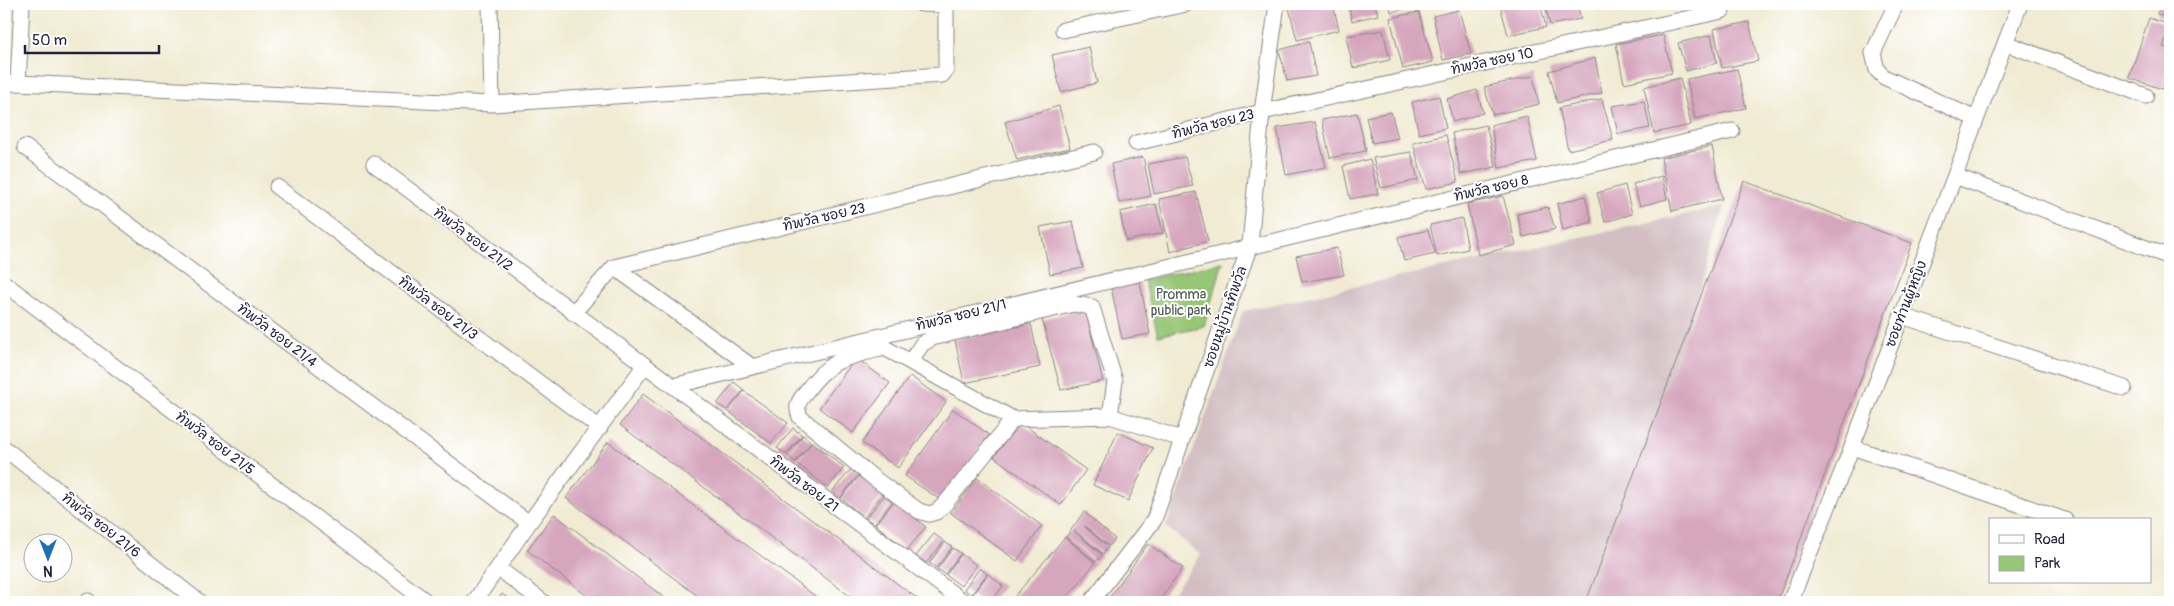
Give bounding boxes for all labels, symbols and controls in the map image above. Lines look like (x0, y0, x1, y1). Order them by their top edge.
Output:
scale bar (25, 22, 159, 54)
text: 50 m (32, 31, 67, 50)
street label: ทิพวัล ซอย 10 (1449, 44, 1535, 78)
street label: ทิพวัล ซอย 23 (1170, 106, 1256, 142)
street label: ทิพวัล ซอย 8 (1452, 171, 1530, 205)
street label: ทิพวัล ซอย 23 (781, 199, 867, 235)
street label: ทิพวัล ซอย 21/2 (430, 204, 516, 274)
street label: ซอยท่านผู้หญิง (1882, 258, 1931, 350)
street label: ซอยหมู่บ้านทิพวัล (1200, 264, 1251, 371)
street label: ทิพวัล ซอย 21/3 (395, 273, 481, 343)
park label: Promma public park (1151, 286, 1211, 319)
street label: ทิพวัล ซอย 21/1 (914, 296, 1008, 334)
street label: ทิพวัล ซอย 21/4 (234, 300, 320, 370)
street label: ทิพวัล ซอย 21/5 (172, 408, 258, 478)
street label: ทิพวัล ซอย 21 (766, 452, 842, 516)
street label: ทิพวัล ซอย 21/6 (58, 489, 144, 561)
legend (1989, 518, 2152, 584)
text: Road (2034, 530, 2065, 549)
north arrow (22, 534, 72, 584)
text: Park (2034, 554, 2061, 573)
text: N (43, 562, 53, 579)

